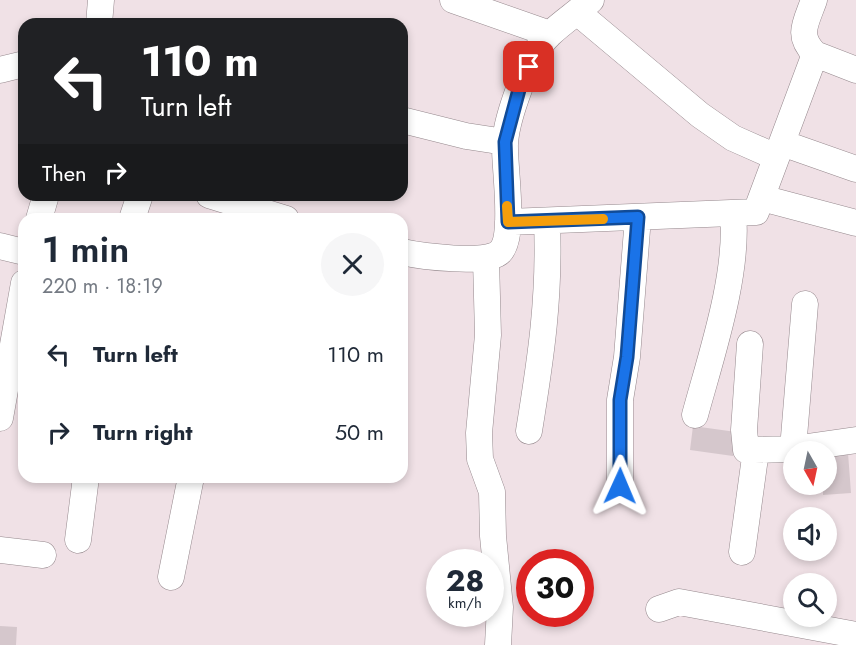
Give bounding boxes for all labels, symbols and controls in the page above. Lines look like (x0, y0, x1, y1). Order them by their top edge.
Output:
text: 110 m (141, 31, 259, 92)
pin (503, 41, 554, 92)
icon: left (42, 42, 120, 120)
icon: arrive (512, 50, 545, 83)
text: Turn left (141, 87, 231, 126)
icon: right (99, 156, 132, 189)
text: Then (42, 157, 87, 189)
text: 1 min (42, 223, 129, 275)
button: close (321, 233, 384, 296)
text: 220 m · 18:19 (42, 272, 163, 301)
icon: left (42, 338, 75, 371)
text: Turn left (93, 338, 178, 370)
text: 110 m (327, 338, 384, 370)
icon: right (42, 416, 75, 449)
text: Turn right (93, 416, 193, 448)
text: 50 m (335, 416, 384, 448)
north arrow (783, 441, 837, 495)
map controls (783, 441, 837, 627)
position arrow (588, 454, 652, 518)
button: sound (783, 507, 837, 561)
speed limit sign: 30 (516, 549, 594, 627)
text: 28 (446, 559, 484, 602)
button: search (783, 573, 837, 627)
text: km/h (448, 592, 482, 614)

